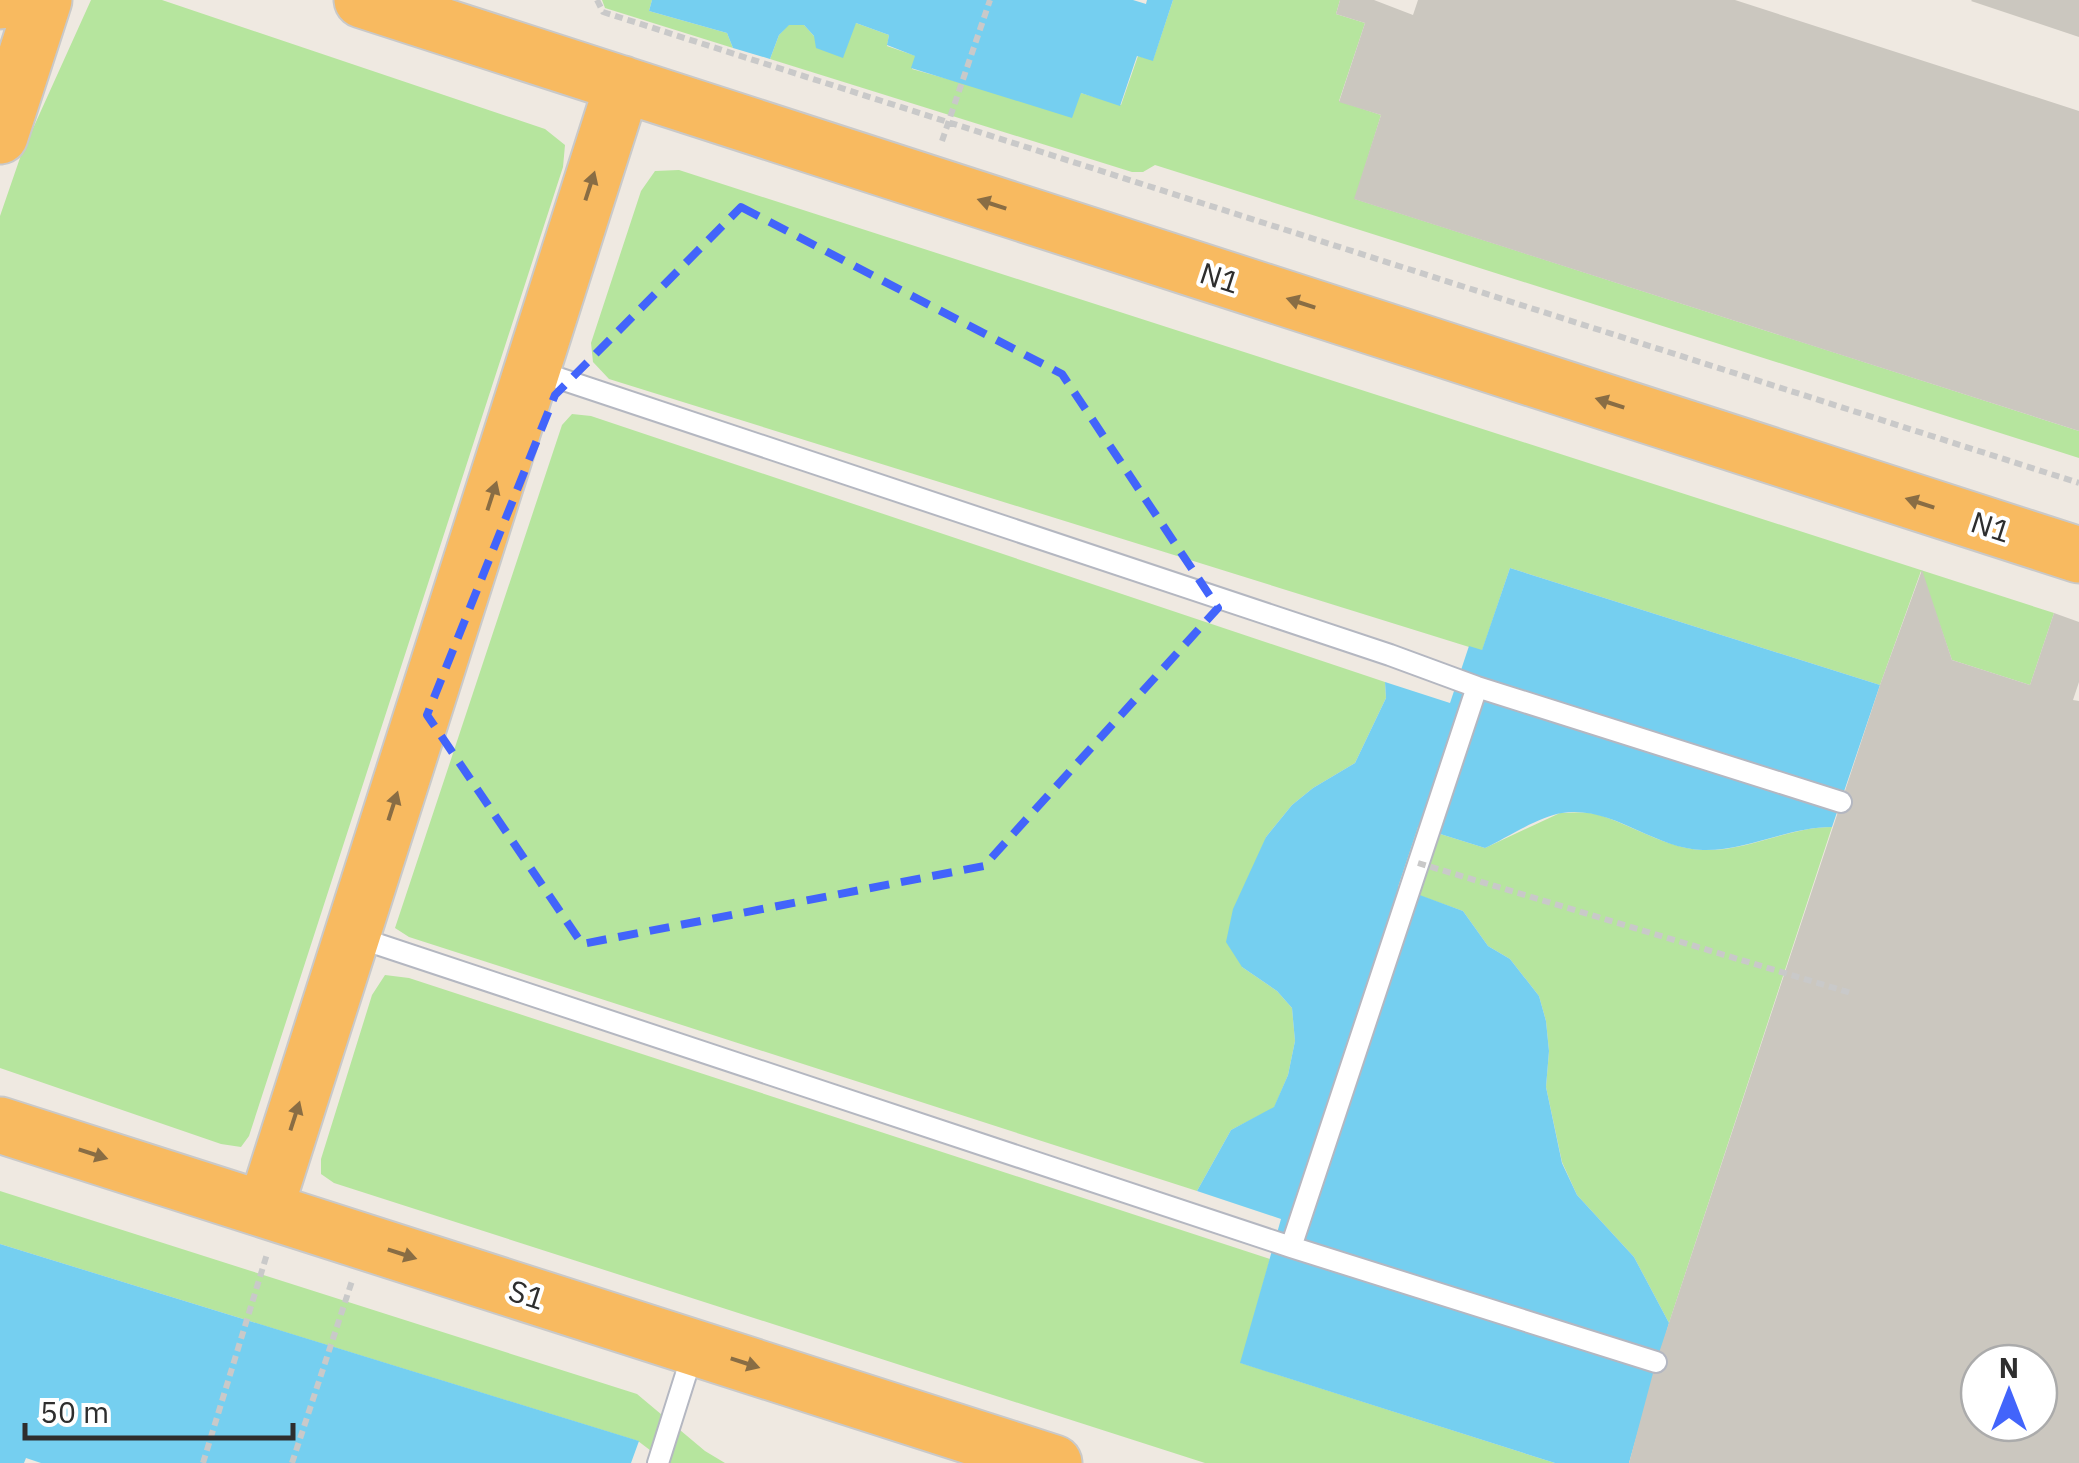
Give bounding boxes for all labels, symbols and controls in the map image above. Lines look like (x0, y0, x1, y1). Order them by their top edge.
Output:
one-way arrow (584, 171, 599, 201)
one-way arrow (976, 195, 1006, 210)
street label: N1 (1195, 252, 1245, 302)
one-way arrow (1286, 295, 1316, 310)
one-way arrow (1595, 395, 1625, 410)
one-way arrow (485, 481, 500, 511)
one-way arrow (1904, 495, 1934, 510)
street label: N1 (1966, 501, 2016, 551)
one-way arrow (386, 790, 401, 820)
one-way arrow (288, 1100, 303, 1130)
one-way arrow (78, 1147, 109, 1162)
one-way arrow (388, 1247, 418, 1262)
street label: S1 (504, 1270, 550, 1318)
north arrow (1959, 1343, 2059, 1443)
text: N (1999, 1349, 2019, 1386)
one-way arrow (731, 1356, 761, 1371)
scale bar (25, 1378, 292, 1440)
text: 50 m (40, 1392, 109, 1431)

